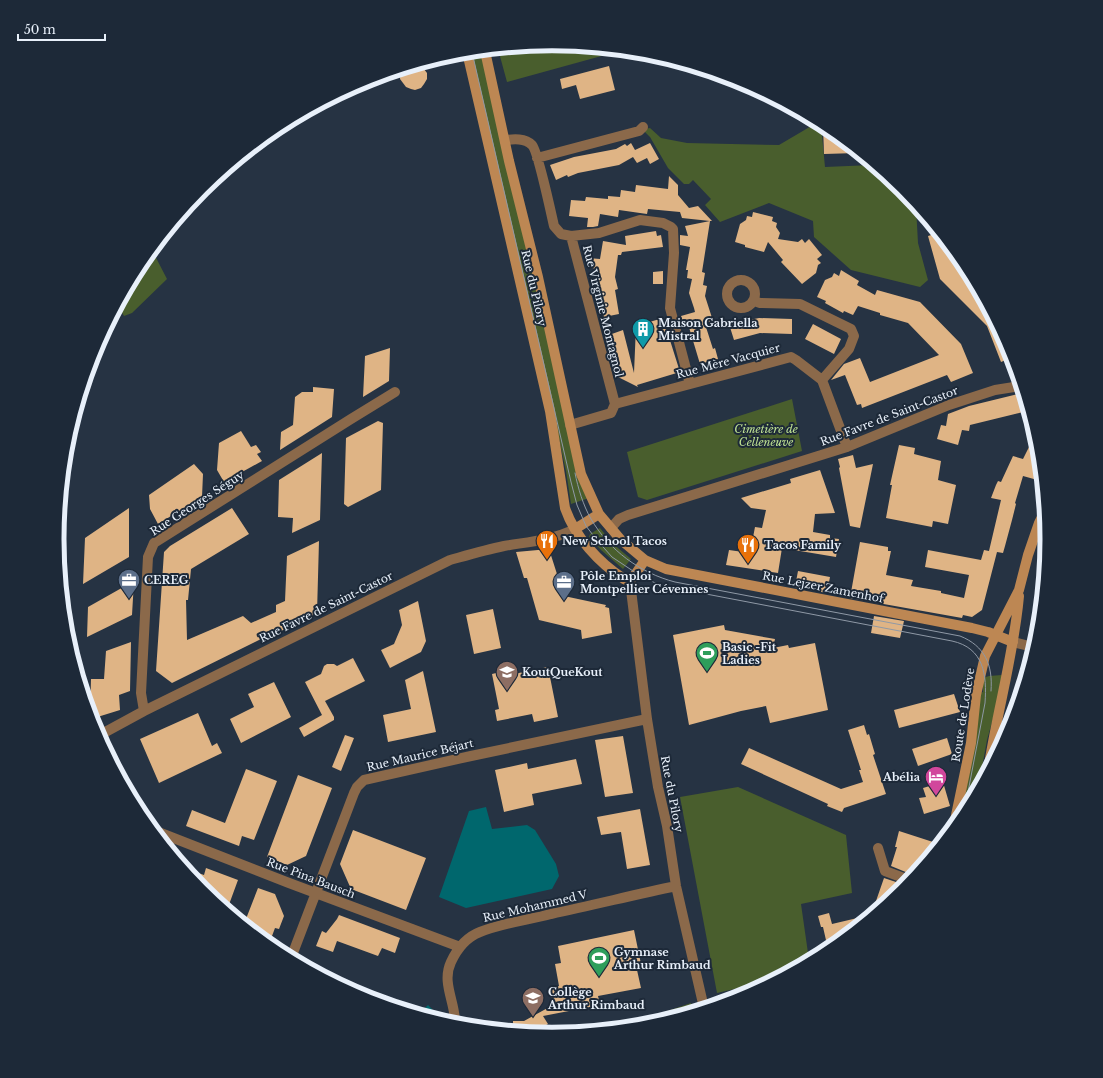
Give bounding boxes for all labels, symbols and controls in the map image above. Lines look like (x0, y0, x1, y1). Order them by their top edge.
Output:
scale bar (18, 16, 105, 42)
text: 50 m (24, 22, 56, 37)
street label: Rue Virginie Montagnol (580, 244, 626, 379)
street label: Rue du Pilory (518, 249, 550, 327)
building icon: Maison Gabriella Mistral (630, 316, 656, 349)
place label: Maison Gabriella Mistral (658, 316, 758, 343)
street label: Rue Mère Vacquier (674, 340, 782, 382)
street label: Rue Favre de Saint-Castor (818, 383, 961, 449)
park label: Cimetière de Celleneuve (734, 422, 798, 449)
street label: Rue Georges Séguy (147, 467, 247, 539)
restaurant icon: New School Tacos (534, 528, 560, 561)
restaurant icon: Tacos Family (735, 532, 761, 565)
place label: New School Tacos (562, 534, 667, 548)
place label: Tacos Family (764, 538, 842, 552)
office icon: CEREG (116, 567, 142, 600)
street label: Rue Favre de Saint-Castor (257, 568, 396, 645)
street label: Rue Lejzer Zamenhof (761, 568, 886, 606)
office icon: Pôle Emploi Montpellier Cévennes (551, 569, 577, 602)
place label: Pôle Emploi Montpellier Cévennes (580, 569, 708, 596)
place label: CEREG (144, 573, 189, 587)
sports icon: Basic -Fit Ladies (694, 640, 720, 673)
place label: Basic -Fit Ladies (722, 640, 777, 667)
school or university icon: KoutQueKout (494, 659, 520, 692)
place label: KoutQueKout (522, 665, 603, 679)
street label: Route de Lodève (949, 667, 977, 763)
street label: Rue Maurice Béjart (365, 736, 475, 774)
street label: Rue du Pilory (658, 754, 686, 834)
hotel icon: Abélia (923, 764, 949, 797)
place label: Abélia (882, 770, 921, 784)
street label: Rue Pina Bausch (265, 855, 358, 902)
street label: Rue Mohammed V (481, 887, 589, 925)
sports icon: Gymnase Arthur Rimbaud (586, 945, 612, 978)
place label: Gymnase Arthur Rimbaud (613, 945, 711, 972)
school or university icon: Collège Arthur Rimbaud (520, 985, 546, 1018)
place label: Collège Arthur Rimbaud (547, 985, 645, 1012)

